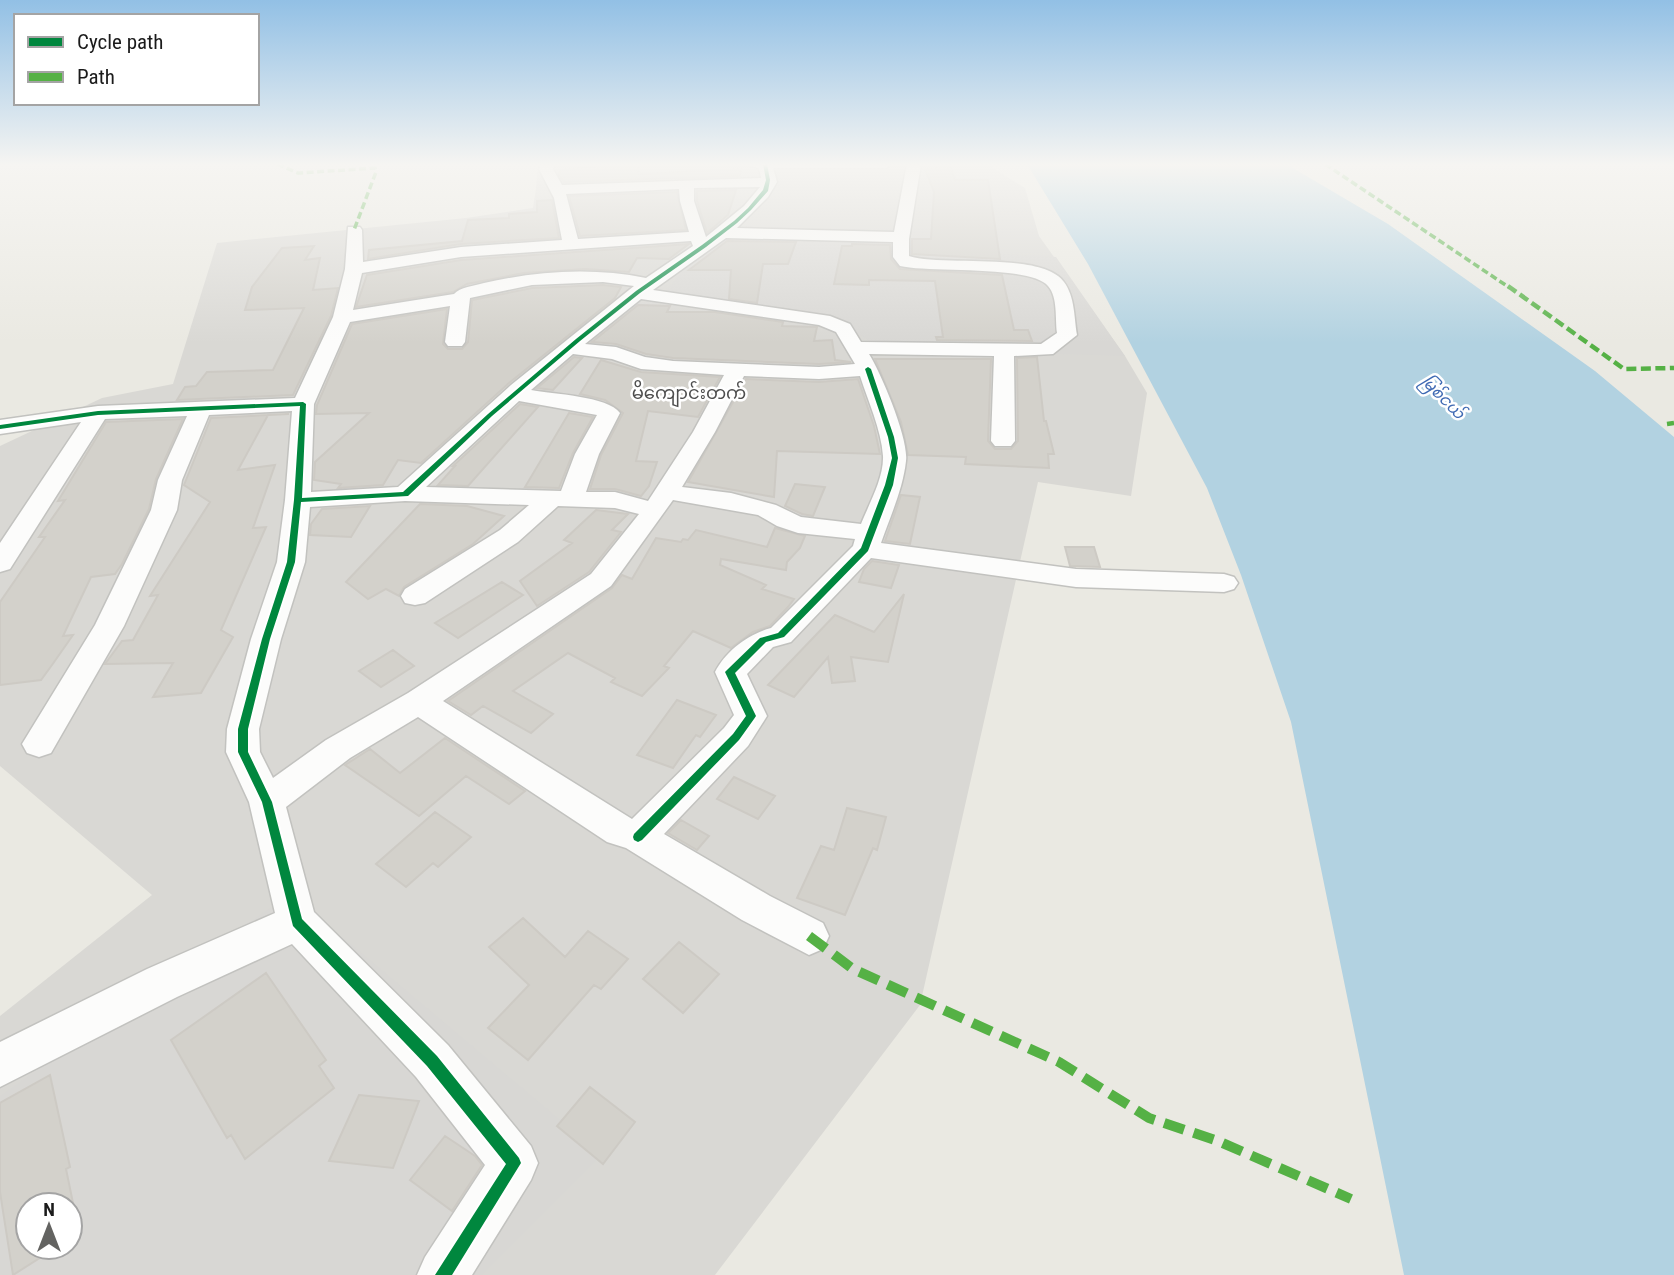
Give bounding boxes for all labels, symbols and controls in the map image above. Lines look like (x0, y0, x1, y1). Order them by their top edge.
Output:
legend (14, 14, 259, 105)
text: Cycle path (77, 30, 163, 54)
text: Path (77, 65, 115, 89)
water label: မြစ်ငယ် (1414, 370, 1471, 427)
district label: မိကျောင်းတက် (632, 379, 746, 408)
north arrow (14, 1191, 84, 1261)
text: N (43, 1198, 55, 1221)

